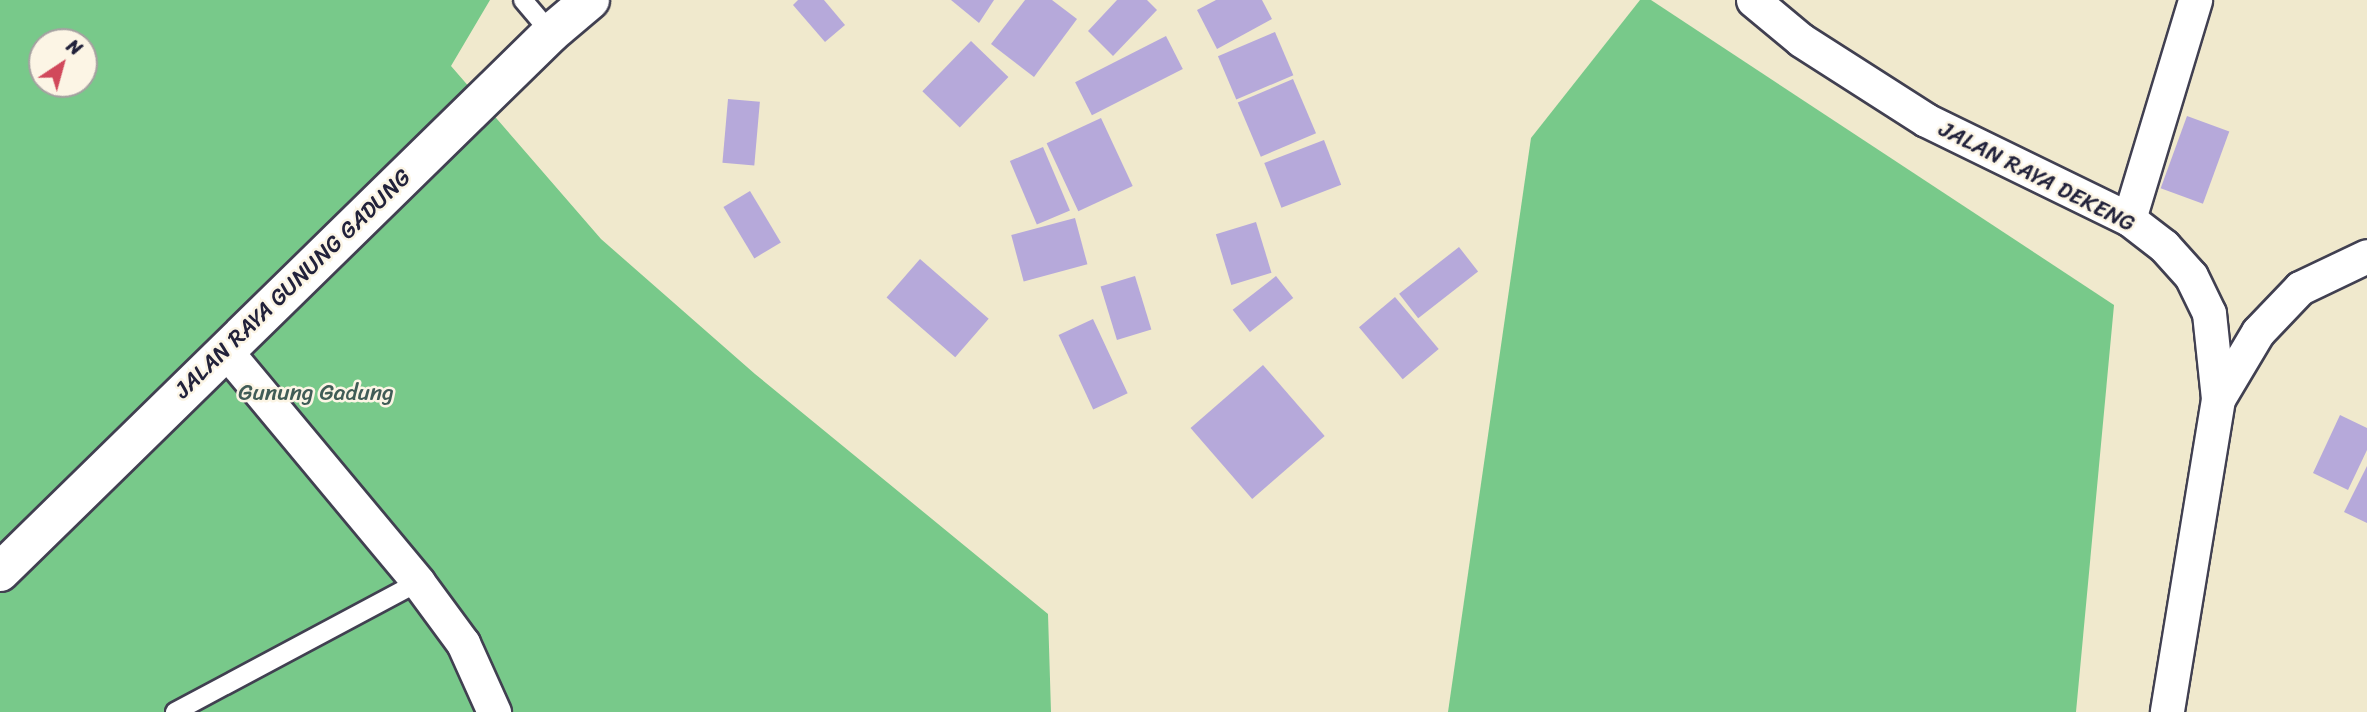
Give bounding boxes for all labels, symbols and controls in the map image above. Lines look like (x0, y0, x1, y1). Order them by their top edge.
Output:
north arrow (28, 28, 98, 98)
text: N (59, 30, 89, 64)
street label: JALAN RAYA DEKENG (1934, 116, 2140, 238)
street label: JALAN RAYA GUNUNG GADUNG (169, 163, 417, 405)
park label: Gunung Gadung (238, 379, 394, 407)

